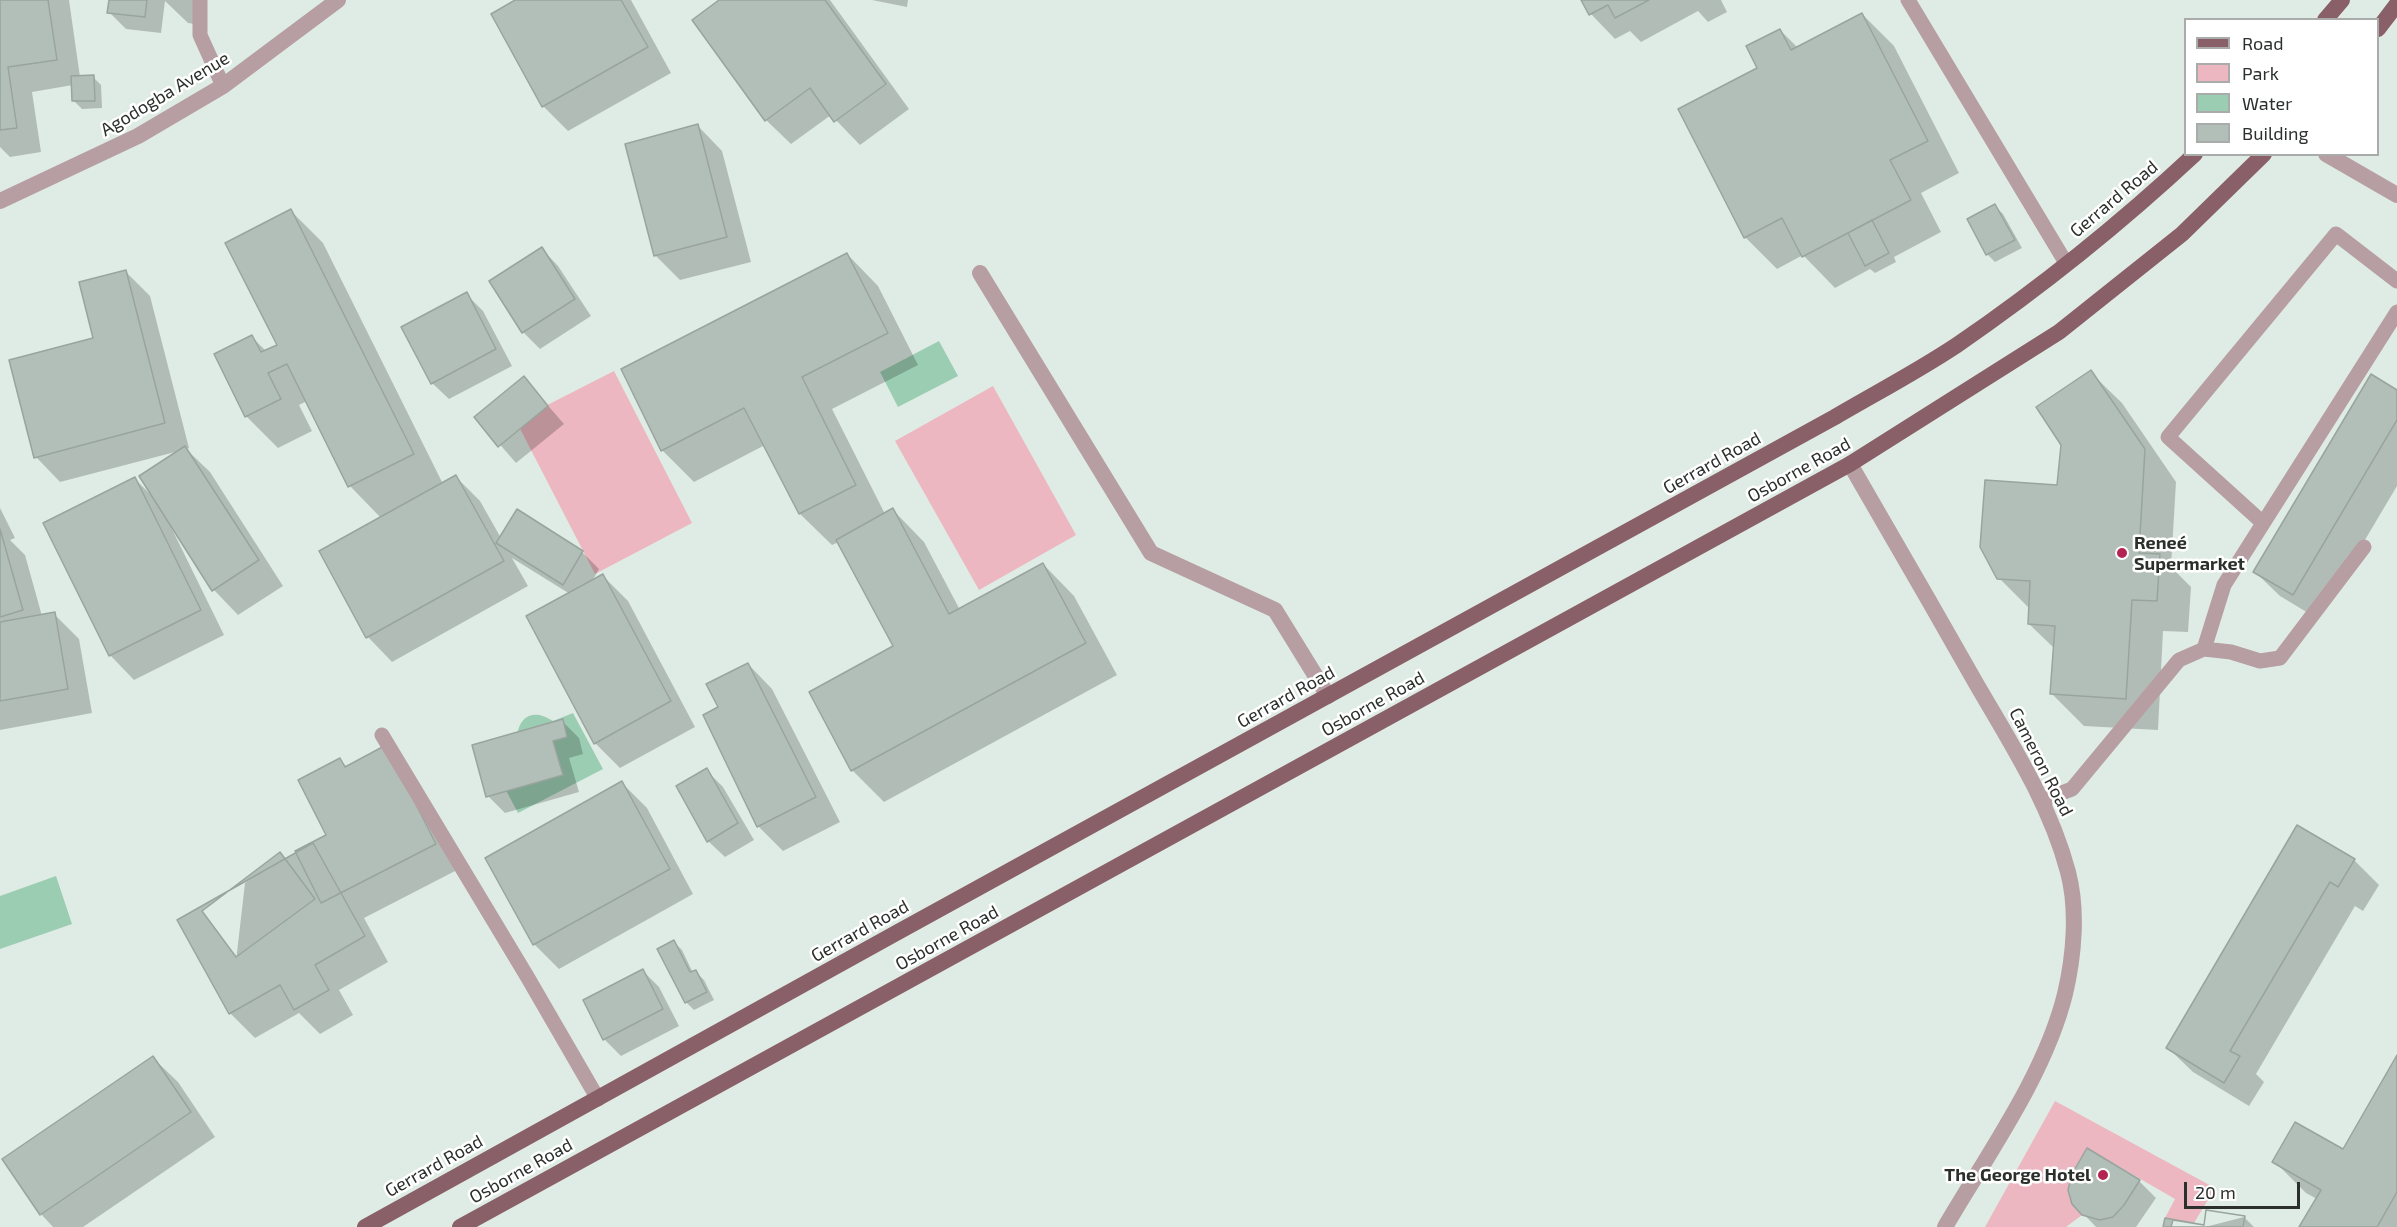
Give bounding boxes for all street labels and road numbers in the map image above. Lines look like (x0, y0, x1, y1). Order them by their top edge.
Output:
street label: Agodogba Avenue (97, 47, 233, 141)
street label: Gerrard Road (2066, 156, 2162, 242)
street label: Gerrard Road (1659, 427, 1765, 499)
street label: Osborne Road (1744, 433, 1854, 507)
street label: Gerrard Road (1233, 661, 1339, 733)
street label: Osborne Road (1318, 667, 1428, 741)
street label: Cameron Road (2004, 704, 2078, 820)
street label: Gerrard Road (807, 895, 913, 967)
street label: Osborne Road (892, 901, 1002, 975)
street label: Gerrard Road (381, 1130, 487, 1202)
street label: Osborne Road (466, 1134, 576, 1208)

